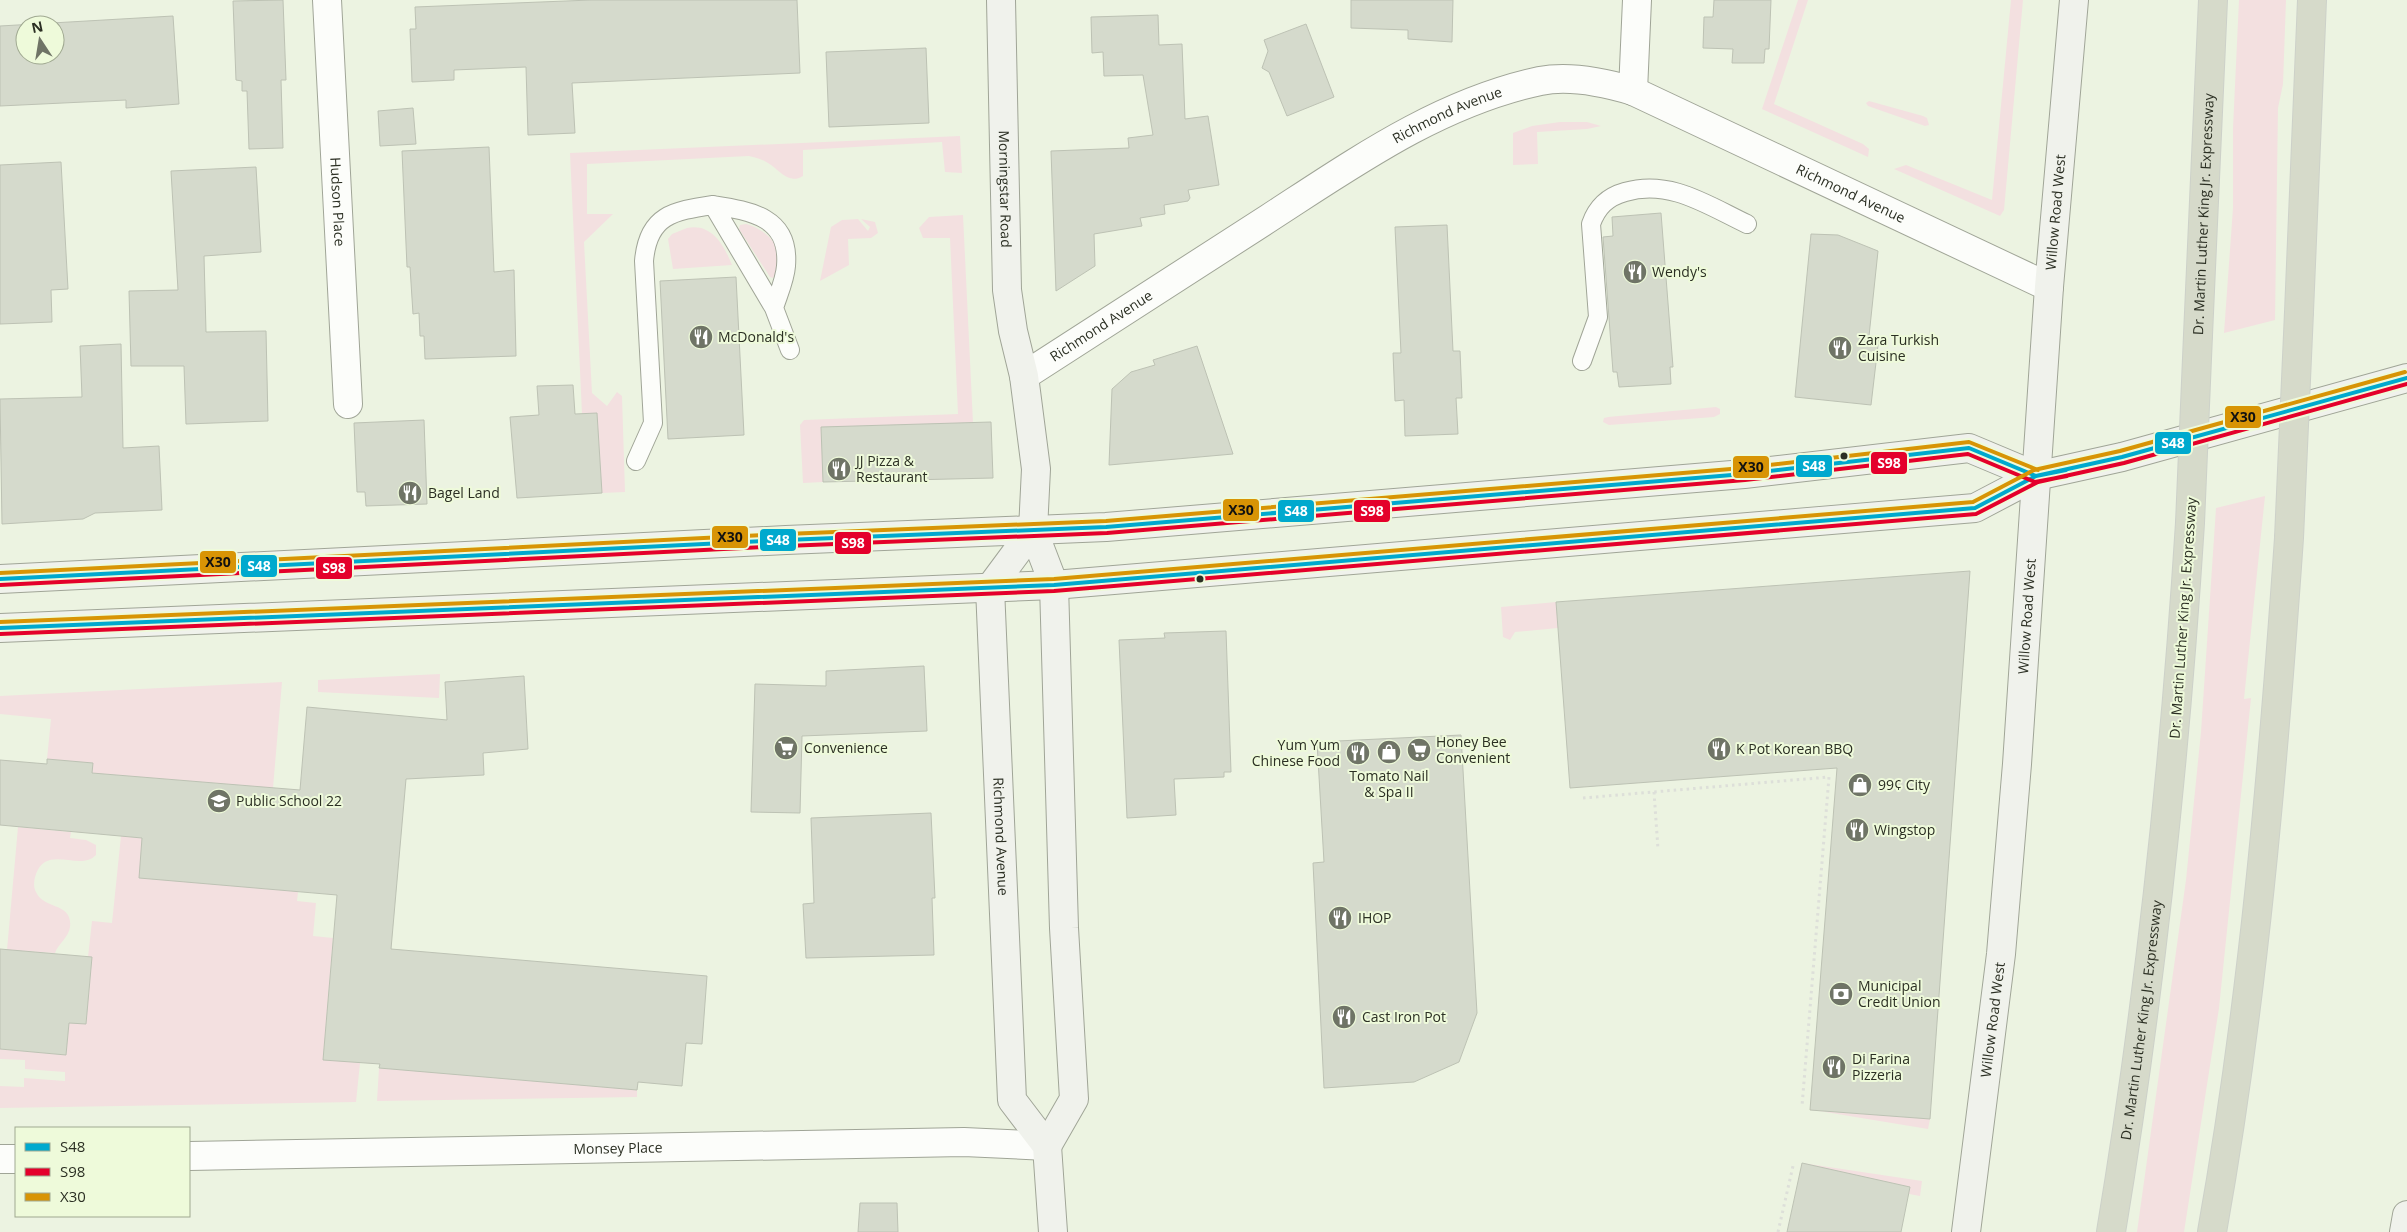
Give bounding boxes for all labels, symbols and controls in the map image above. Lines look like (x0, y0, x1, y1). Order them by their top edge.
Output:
north arrow (15, 15, 65, 65)
text: N (30, 16, 45, 37)
street label: Richmond Avenue (1389, 82, 1504, 148)
street label: Dr. Martin Luther King Jr. Expressway (2188, 92, 2218, 335)
street label: Morningstar Road (995, 130, 1016, 248)
street label: Willow Road West (2041, 154, 2070, 271)
street label: Hudson Place (326, 157, 350, 247)
street label: Richmond Avenue (1793, 159, 1909, 227)
restaurant icon: Wendy's (1622, 259, 1648, 285)
place label: Wendy's (1652, 262, 1707, 281)
street label: Richmond Avenue (1046, 285, 1156, 366)
restaurant icon: McDonald's (688, 324, 714, 350)
place label: McDonald's (718, 327, 794, 346)
place label: Zara Turkish Cuisine (1858, 330, 1939, 365)
restaurant icon: Zara Turkish Cuisine (1827, 335, 1853, 361)
line badge: X30 (2224, 405, 2262, 429)
text: X30 (2230, 407, 2256, 426)
line badge: S48 (2154, 431, 2192, 455)
text: S48 (2161, 433, 2185, 452)
place label: JJ Pizza & Restaurant (854, 451, 928, 486)
unlabelled marker (1839, 451, 1849, 461)
line badge: S98 (1870, 451, 1908, 475)
text: S98 (1877, 453, 1901, 472)
line badge: S48 (1795, 454, 1833, 478)
line badge: X30 (1732, 455, 1770, 479)
restaurant icon: JJ Pizza & Restaurant (826, 456, 852, 482)
text: S48 (1802, 456, 1826, 475)
text: X30 (1738, 457, 1764, 476)
restaurant icon: Bagel Land (397, 480, 423, 506)
place label: Bagel Land (428, 483, 500, 502)
street label: Dr. Martin Luther King Jr. Expressway (2165, 496, 2200, 739)
line badge: X30 (1222, 498, 1260, 522)
line badge: S48 (1277, 499, 1315, 523)
line badge: S98 (1353, 499, 1391, 523)
text: X30 (1228, 500, 1254, 519)
text: S48 (1284, 501, 1308, 520)
text: S98 (1360, 501, 1384, 520)
line badge: X30 (711, 525, 749, 549)
text: X30 (717, 527, 743, 546)
line badge: S48 (759, 528, 797, 552)
text: S48 (766, 530, 790, 549)
line badge: S98 (834, 531, 872, 555)
text: S98 (841, 533, 865, 552)
line badge: X30 (199, 550, 237, 574)
text: X30 (205, 552, 231, 571)
line badge: S48 (240, 554, 278, 578)
text: S48 (247, 556, 271, 575)
line badge: S98 (315, 556, 353, 580)
text: S98 (322, 558, 346, 577)
street label: Willow Road West (2013, 558, 2040, 675)
unlabelled marker (1195, 574, 1205, 584)
place label: Honey Bee Convenient (1436, 732, 1510, 767)
supermarket icon: Convenience (773, 735, 799, 761)
place label: Yum Yum Chinese Food (1252, 735, 1340, 770)
restaurant icon: K Pot Korean BBQ (1706, 736, 1732, 762)
supermarket icon: Honey Bee Convenient (1406, 737, 1432, 763)
place label: Convenience (804, 738, 888, 757)
shop icon: Tomato Nail & Spa II (1376, 739, 1402, 765)
place label: K Pot Korean BBQ (1736, 739, 1853, 758)
restaurant icon: Yum Yum Chinese Food (1345, 740, 1371, 766)
place label: Tomato Nail & Spa II (1349, 766, 1429, 801)
shop icon: 99¢ City (1847, 772, 1873, 798)
place label: 99¢ City (1878, 775, 1931, 794)
street label: Richmond Avenue (989, 777, 1013, 896)
school or university icon: Public School 22 (206, 788, 232, 814)
place label: Public School 22 (236, 791, 342, 810)
restaurant icon: Wingstop (1844, 817, 1870, 843)
place label: Wingstop (1874, 820, 1935, 839)
street label: Dr. Martin Luther King Jr. Expressway (2116, 898, 2166, 1141)
restaurant icon: IHOP (1327, 905, 1353, 931)
place label: IHOP (1358, 908, 1392, 927)
street label: Willow Road West (1976, 961, 2009, 1078)
place label: Municipal Credit Union (1858, 976, 1940, 1011)
bank icon: Municipal Credit Union (1828, 981, 1854, 1007)
restaurant icon: Cast Iron Pot (1331, 1004, 1357, 1030)
place label: Cast Iron Pot (1362, 1007, 1446, 1026)
place label: Di Farina Pizzeria (1852, 1049, 1910, 1084)
restaurant icon: Di Farina Pizzeria (1821, 1054, 1847, 1080)
legend (15, 1127, 190, 1217)
text: S48 (60, 1136, 85, 1156)
street label: Monsey Place (573, 1137, 663, 1158)
text: S98 (60, 1161, 85, 1181)
text: X30 (60, 1186, 86, 1206)

